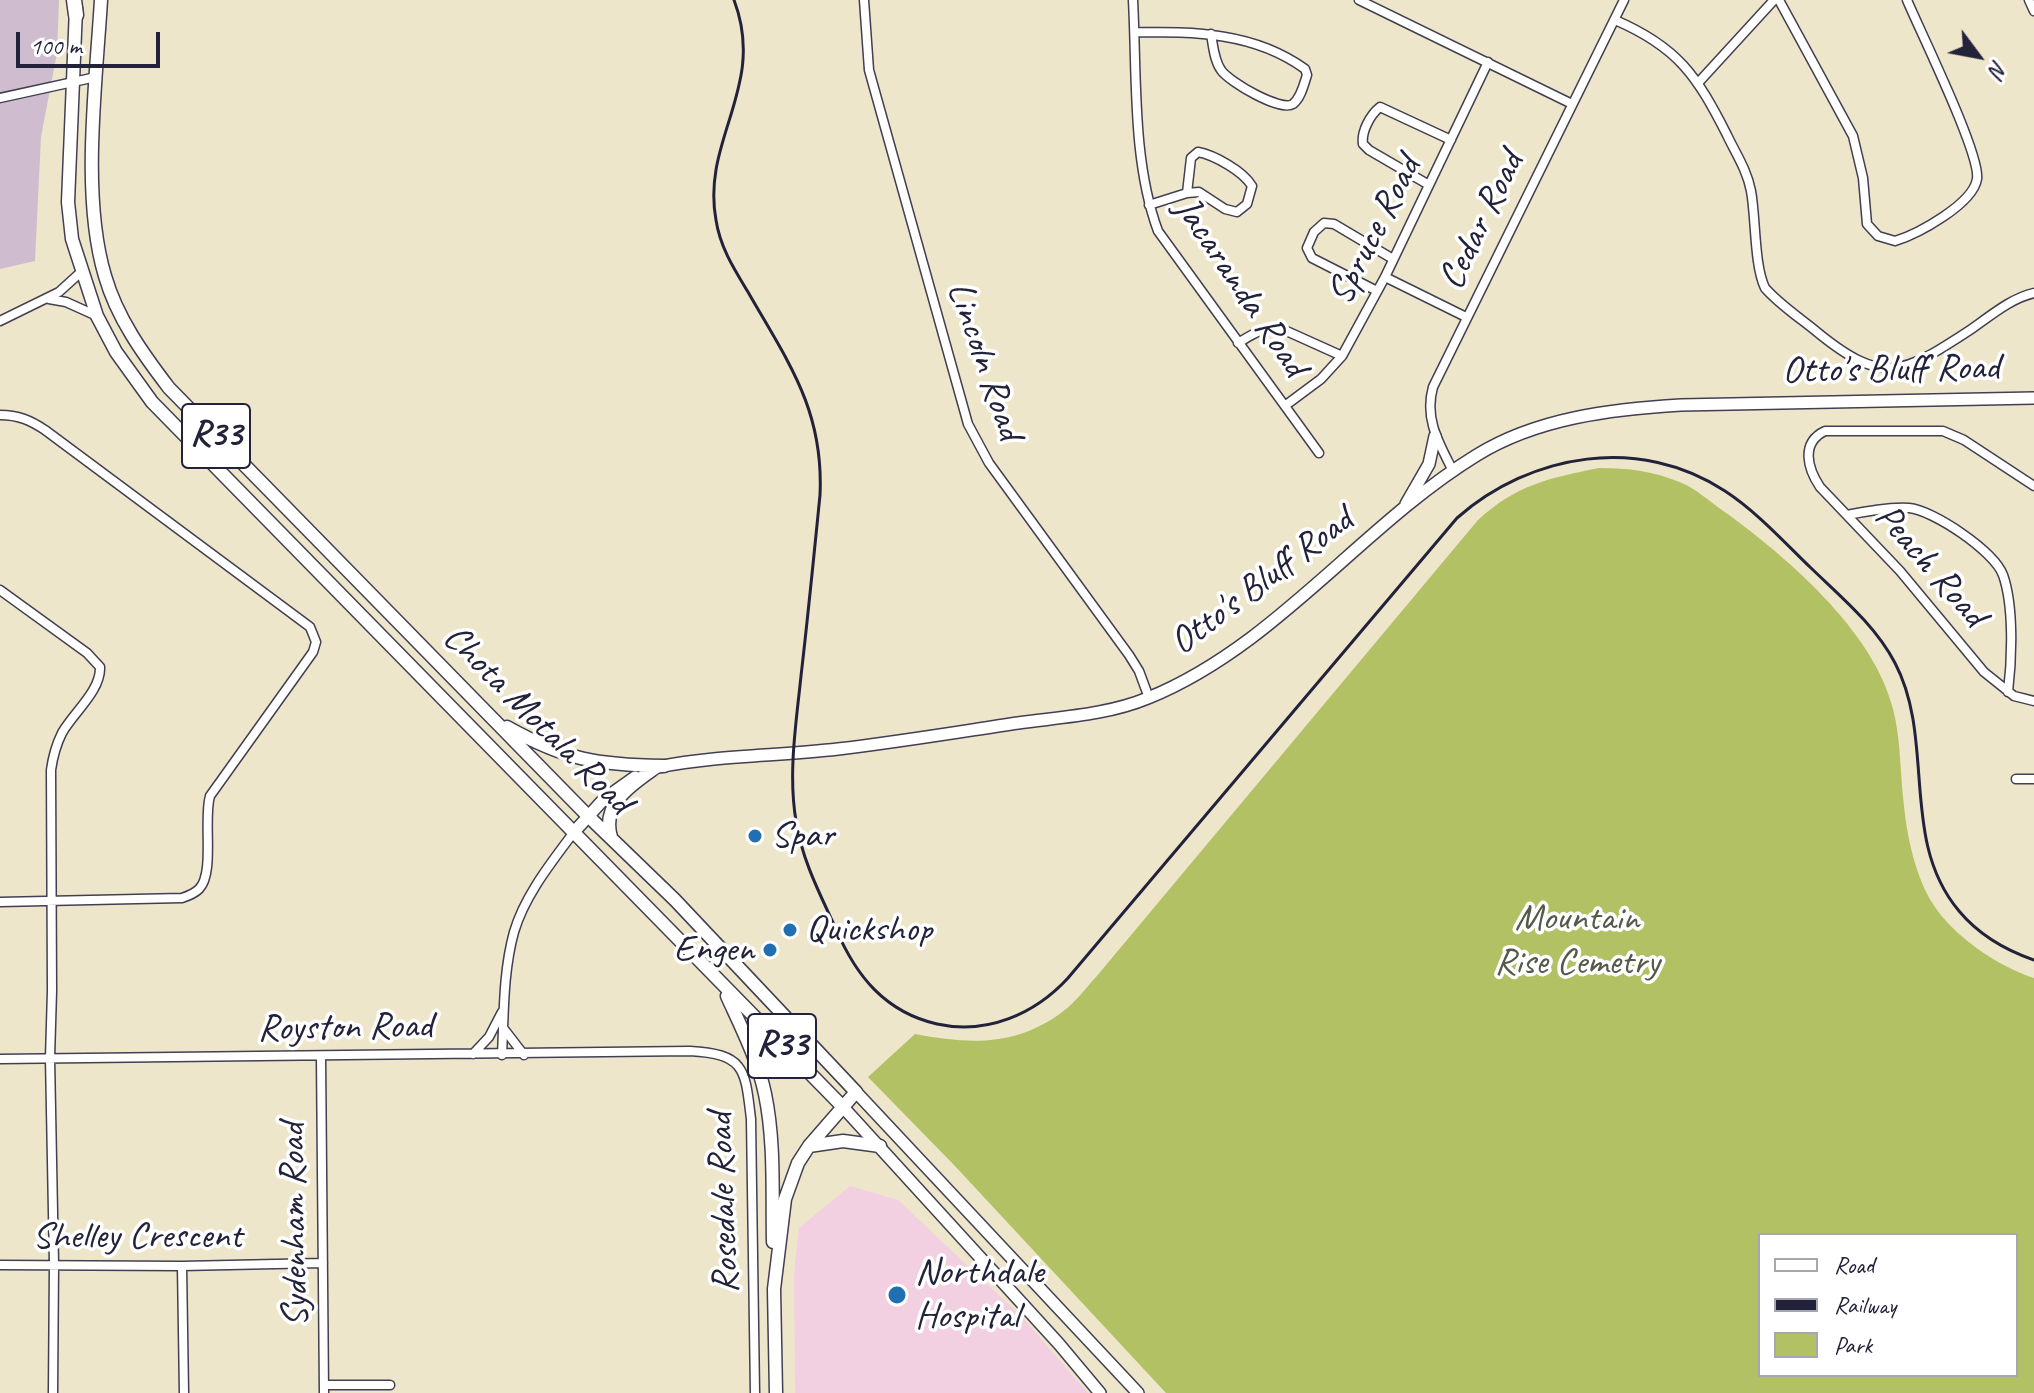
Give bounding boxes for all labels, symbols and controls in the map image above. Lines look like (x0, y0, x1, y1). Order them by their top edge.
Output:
scale bar (20, 16, 164, 66)
north arrow (1938, 16, 2018, 96)
text: 100 m (30, 31, 82, 61)
text: N (1983, 56, 2014, 82)
street label: Cedar Road (1429, 145, 1535, 297)
street label: Spruce Road (1318, 149, 1432, 313)
street label: Jacaranda Road (1163, 188, 1317, 386)
street label: Lincoln Road (936, 276, 1032, 446)
street label: Otto's Bluff Road (1782, 345, 2000, 395)
road number: R33 (182, 404, 250, 468)
street label: Peach Road (1864, 495, 1996, 637)
street label: Otto's Bluff Road (1162, 498, 1362, 666)
street label: Chota Motala Road (433, 616, 641, 824)
place label: Spar (771, 813, 834, 859)
marker: Spar (746, 827, 764, 845)
park label: Mountain Rise Cemetry (1494, 896, 1660, 986)
place label: Quickshop (806, 907, 932, 953)
marker: Quickshop (781, 921, 799, 939)
place label: Engen (674, 927, 754, 973)
marker: Engen (761, 941, 779, 959)
street label: Royston Road (257, 1004, 433, 1052)
road number: R33 (748, 1014, 816, 1078)
street label: Rosedale Road (698, 1112, 750, 1294)
street label: Sydenham Road (270, 1123, 320, 1327)
street label: Shelley Crescent (32, 1214, 242, 1260)
legend (1758, 1233, 2018, 1377)
place label: Northdale Hospital (915, 1250, 1044, 1340)
text: Road (1834, 1250, 1874, 1280)
marker: Northdale Hospital (886, 1284, 908, 1306)
text: Railway (1834, 1290, 1896, 1320)
text: Park (1834, 1330, 1872, 1360)

